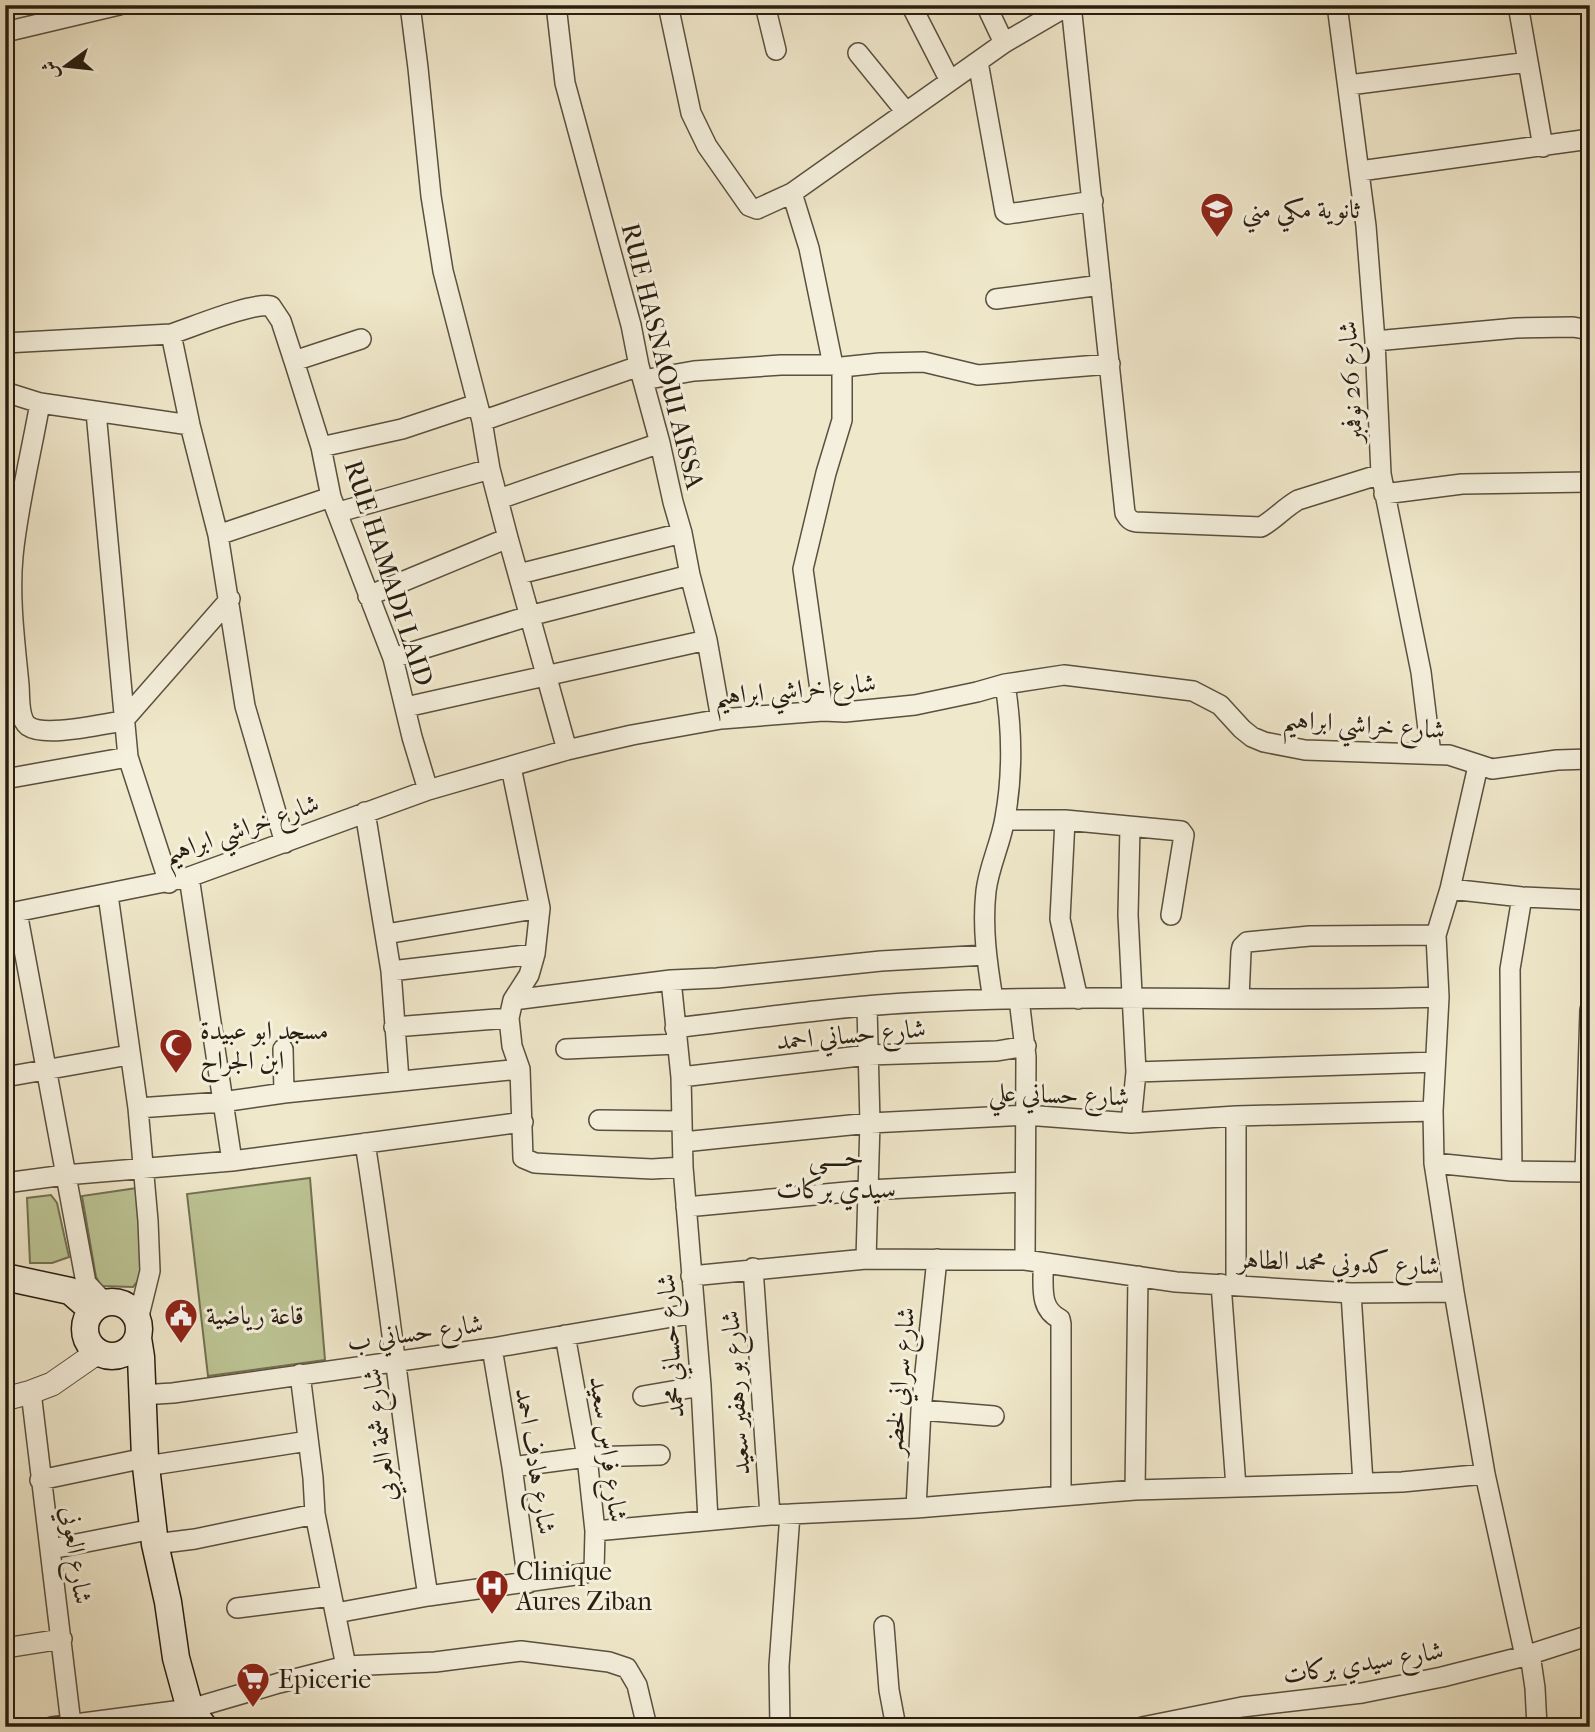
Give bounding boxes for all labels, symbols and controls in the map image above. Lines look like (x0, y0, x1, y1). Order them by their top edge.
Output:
north arrow (32, 32, 102, 102)
text: ش (37, 58, 64, 82)
school or university icon: ثانوية مكي مني (1198, 190, 1236, 239)
place label: ثانوية مكي مني (1242, 194, 1361, 233)
street label: RUE HASNAOUI AISSA (614, 220, 711, 493)
street label: شارع 26 نوفمبر (1332, 320, 1375, 447)
street label: RUE HAMADI LAID (337, 456, 440, 690)
street label: شارع خراشي ابراهيم (713, 667, 878, 722)
street label: شارع خراشي ابراهيم (1281, 703, 1446, 756)
street label: شارع خراشي ابراهيم (159, 787, 326, 879)
street label: شارع حساني احمد (775, 1013, 928, 1062)
place label: مسجد ابو عبيدة ابن الجراح (200, 1015, 329, 1084)
mosque icon: مسجد ابو عبيدة ابن الجراح (157, 1026, 195, 1075)
street label: شارع حساني علي (988, 1077, 1130, 1121)
district label: حــــي سيدي بركات (776, 1140, 896, 1211)
street label: شارع كدوني محمد الطاهر (1234, 1242, 1440, 1288)
street label: شارع حساني محمد (650, 1272, 697, 1419)
public building icon: قاعة رياضية (162, 1296, 200, 1345)
place label: قاعة رياضية (206, 1300, 304, 1331)
street label: شارع سراني لخضر (877, 1306, 927, 1460)
street label: شارع حساني ب (345, 1308, 486, 1363)
street label: شارع بو رهفير سعيد (714, 1309, 763, 1476)
street label: شارع شمة العربي (356, 1366, 409, 1503)
street label: شارع فراس سعيد (577, 1374, 634, 1525)
street label: شارع هادف احمد (503, 1386, 562, 1538)
street label: شارع العوني (48, 1504, 99, 1607)
place label: Clinique Aures Ziban (515, 1556, 652, 1617)
hospital icon: Clinique Aures Ziban (473, 1567, 511, 1616)
street label: شارع سيدي بركات (1281, 1634, 1447, 1696)
supermarket icon: Epicerie (234, 1660, 272, 1709)
place label: Epicerie (278, 1664, 371, 1695)

